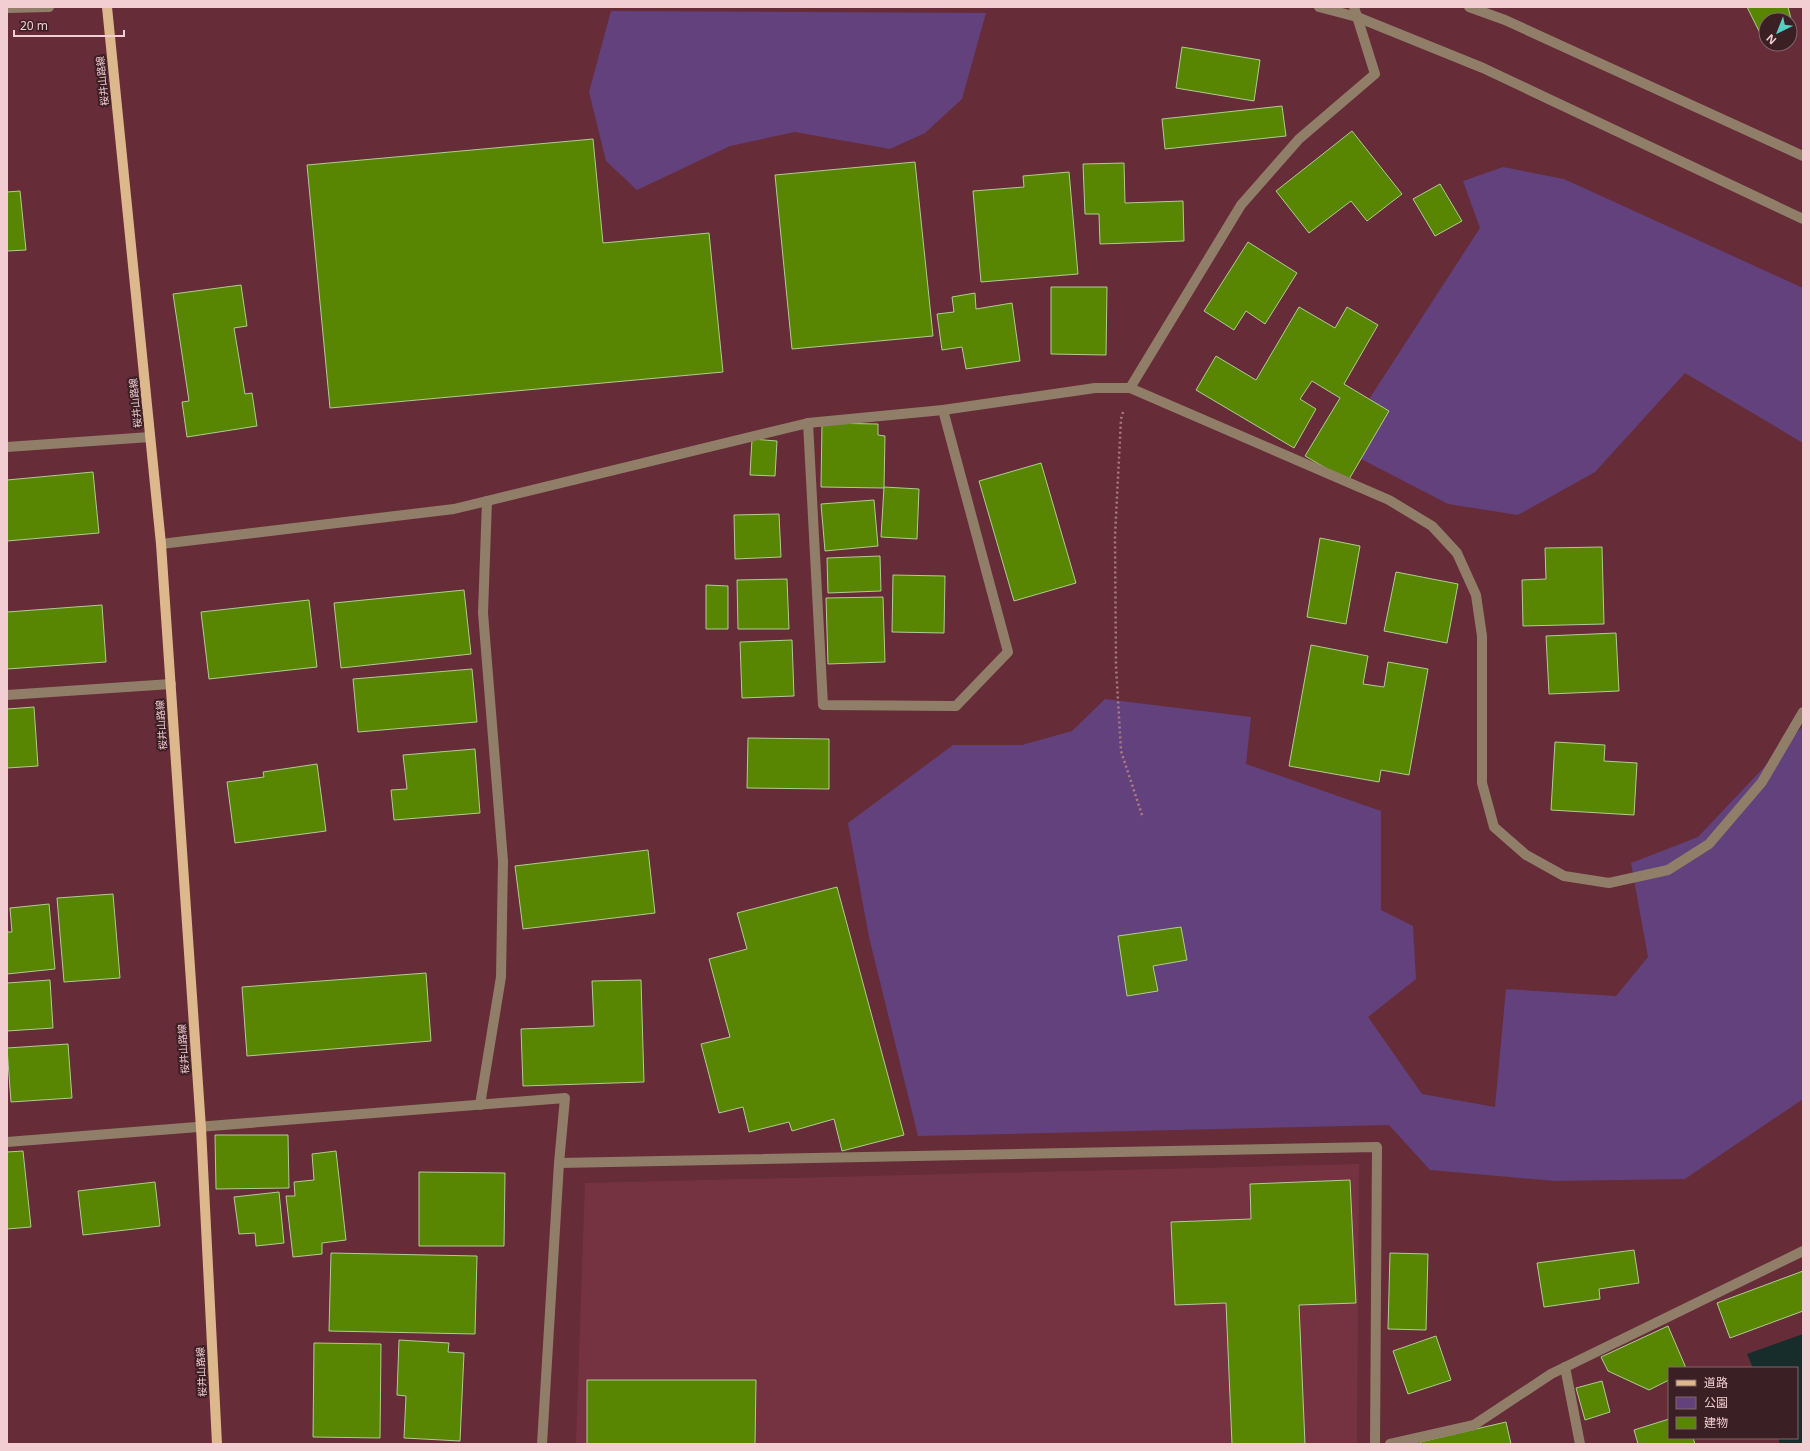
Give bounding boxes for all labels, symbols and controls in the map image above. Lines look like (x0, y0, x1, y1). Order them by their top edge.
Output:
scale bar (14, 12, 124, 38)
north arrow (1758, 12, 1798, 52)
text: 20 m (20, 17, 48, 34)
text: N (1762, 31, 1779, 48)
street label: 桜井山路線 (92, 55, 112, 107)
street label: 桜井山路線 (125, 377, 145, 429)
street label: 桜井山路線 (152, 700, 170, 750)
street label: 桜井山路線 (174, 1024, 192, 1074)
street label: 桜井山路線 (193, 1347, 209, 1397)
legend (1668, 1367, 1798, 1439)
text: 道路 (1704, 1374, 1728, 1391)
text: 公園 (1704, 1394, 1728, 1411)
text: 建物 (1704, 1414, 1728, 1431)

